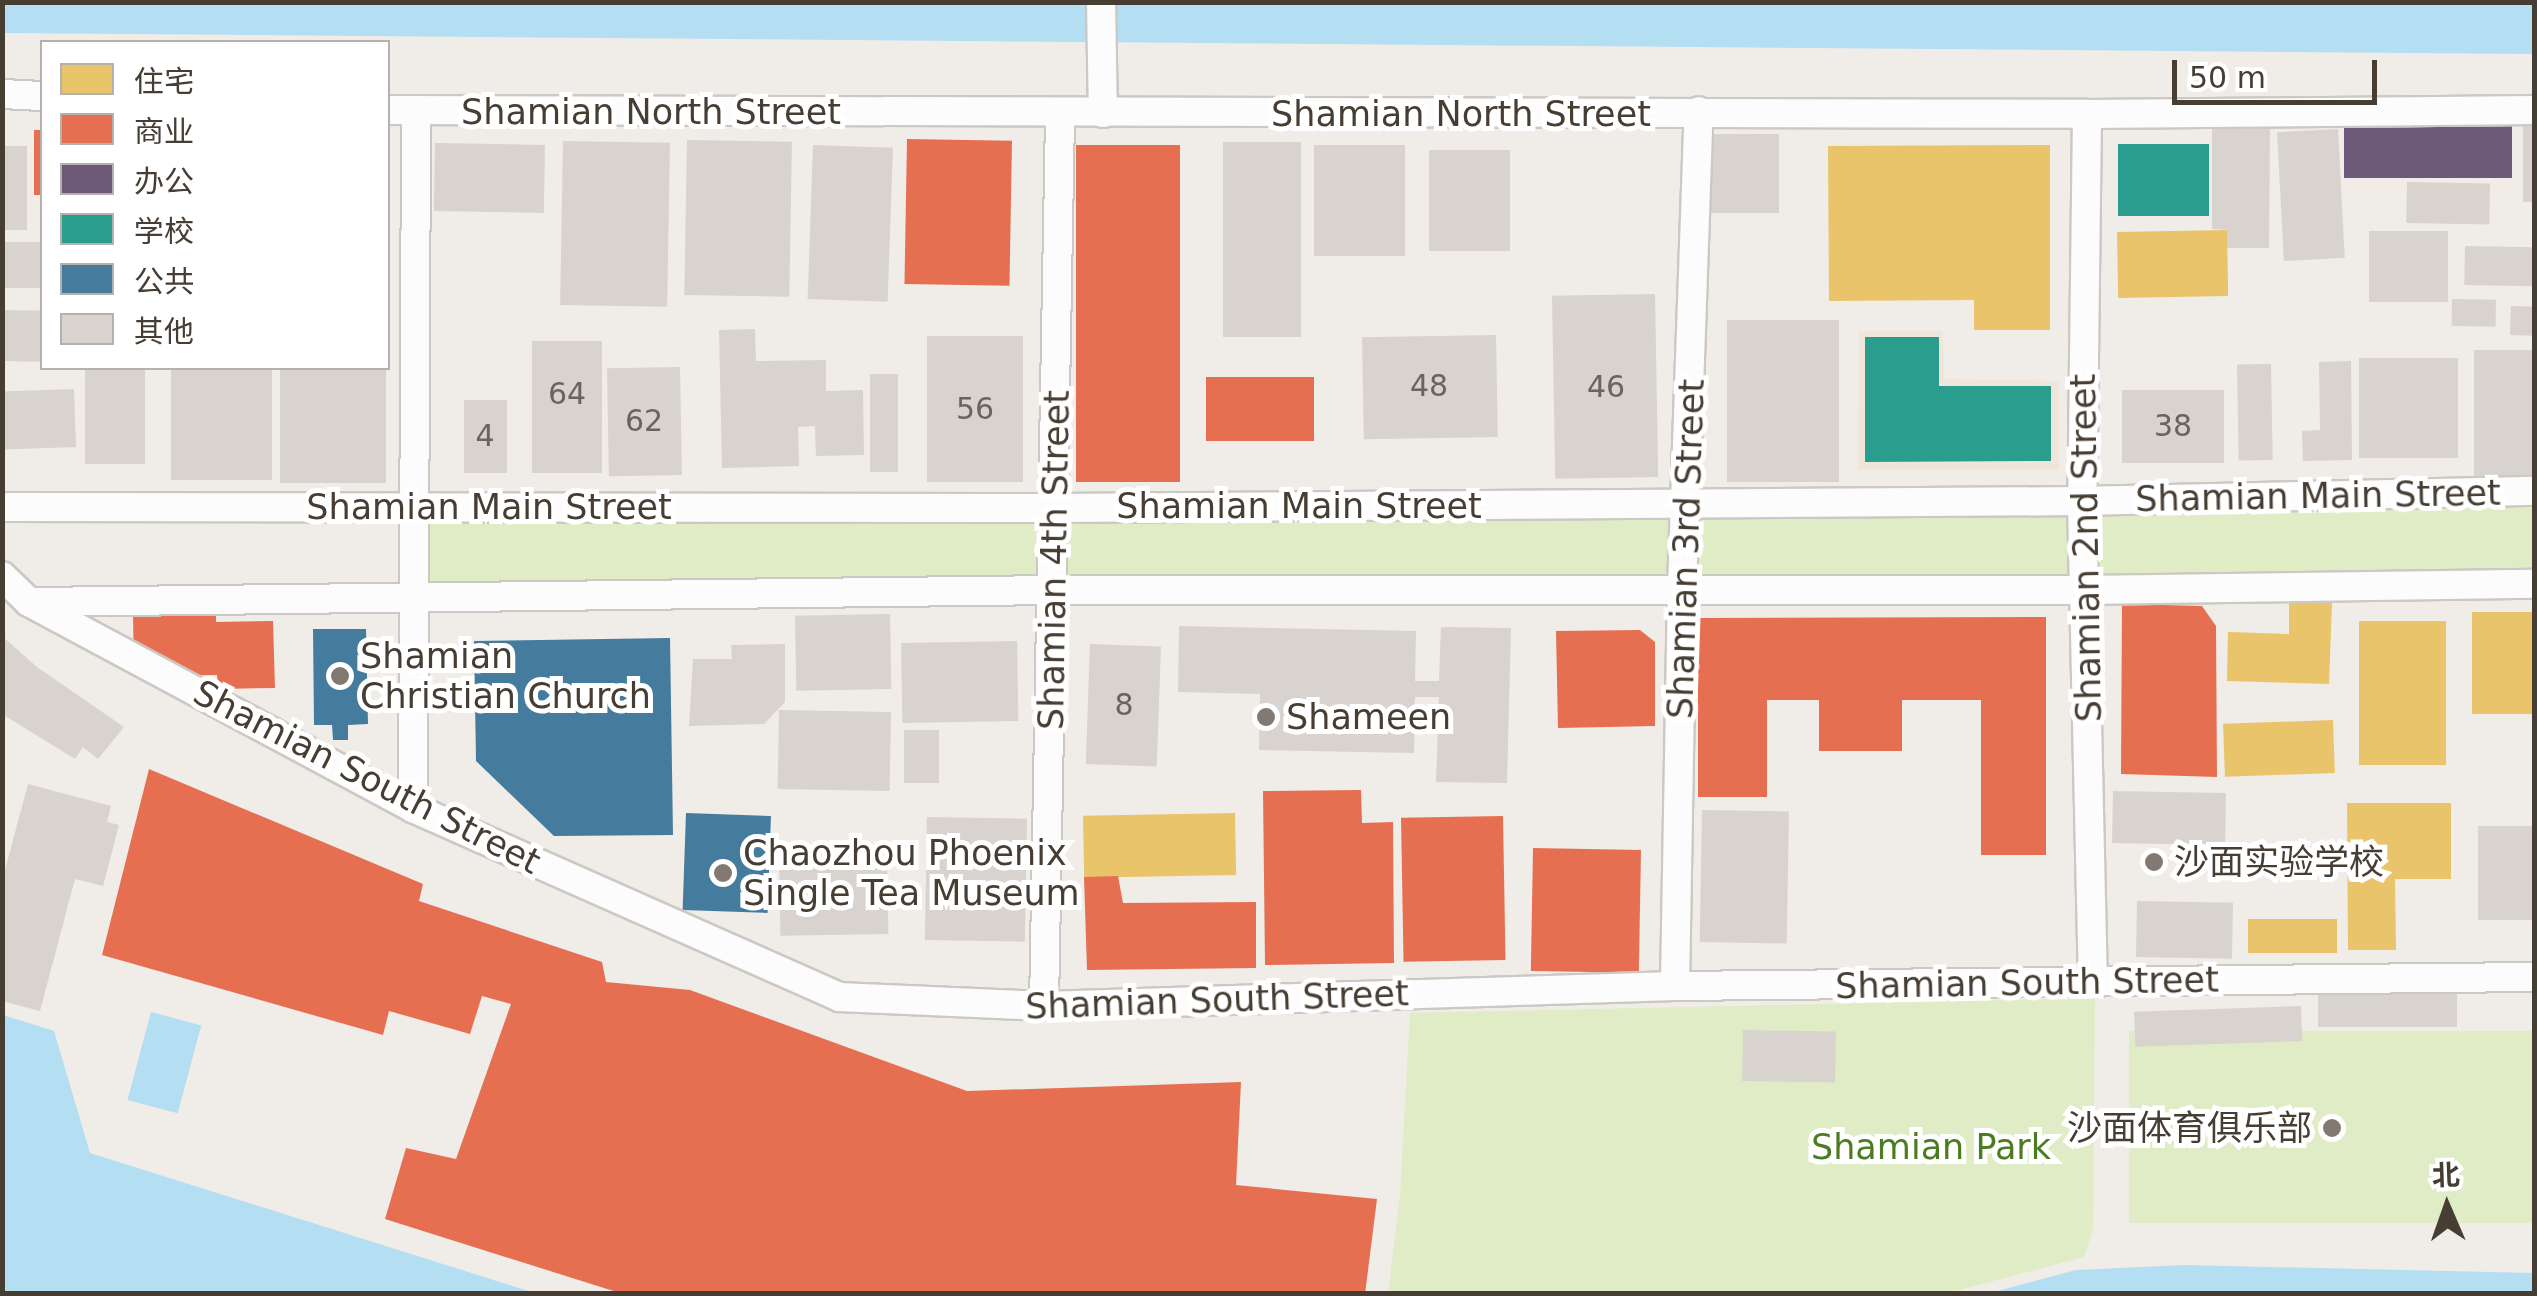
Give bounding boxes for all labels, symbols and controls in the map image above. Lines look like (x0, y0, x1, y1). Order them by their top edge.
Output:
legend (40, 40, 390, 370)
scale bar (2177, 40, 2382, 102)
text: 50 m (2189, 60, 2266, 95)
text: 住宅 (134, 64, 194, 99)
street label: Shamian North Street (461, 91, 841, 133)
street label: Shamian North Street (1271, 93, 1651, 135)
text: 商业 (134, 114, 194, 149)
text: 办公 (134, 164, 194, 199)
text: 学校 (134, 214, 194, 249)
text: 公共 (134, 264, 194, 299)
text: 其他 (134, 314, 194, 349)
house number: 48 (1410, 368, 1448, 404)
house number: 46 (1587, 369, 1625, 405)
street label: Shamian 2nd Street (2062, 373, 2110, 723)
house number: 64 (548, 376, 586, 412)
street label: Shamian 3rd Street (1659, 378, 1713, 720)
street label: Shamian 4th Street (1030, 390, 1078, 730)
house number: 56 (956, 391, 994, 427)
house number: 62 (625, 403, 663, 439)
house number: 38 (2154, 408, 2192, 444)
house number: 4 (475, 418, 495, 454)
street label: Shamian Main Street (2135, 472, 2501, 520)
street label: Shamian Main Street (1116, 485, 1482, 527)
street label: Shamian Main Street (306, 486, 672, 528)
place label: Shamian Christian Church (360, 635, 651, 717)
marker: Shamian Christian Church (329, 665, 351, 687)
street label: Shamian South Street (187, 671, 547, 883)
house number: 8 (1114, 687, 1134, 723)
place label: Shameen (1286, 696, 1451, 738)
marker: Shameen (1255, 706, 1277, 728)
place label: Chaozhou Phoenix Single Tea Museum (743, 832, 1080, 914)
place label: 沙面实验学校 (2174, 841, 2384, 883)
marker: 沙面实验学校 (2143, 851, 2165, 873)
marker: Chaozhou Phoenix Single Tea Museum (712, 862, 734, 884)
street label: Shamian South Street (1835, 959, 2219, 1007)
street label: Shamian South Street (1025, 972, 1409, 1028)
place label: 沙面体育俱乐部 (2067, 1107, 2312, 1149)
marker: 沙面体育俱乐部 (2321, 1117, 2343, 1139)
park label: Shamian Park (1811, 1126, 2051, 1168)
north arrow (2397, 1156, 2497, 1256)
text: 北 (2431, 1159, 2461, 1192)

